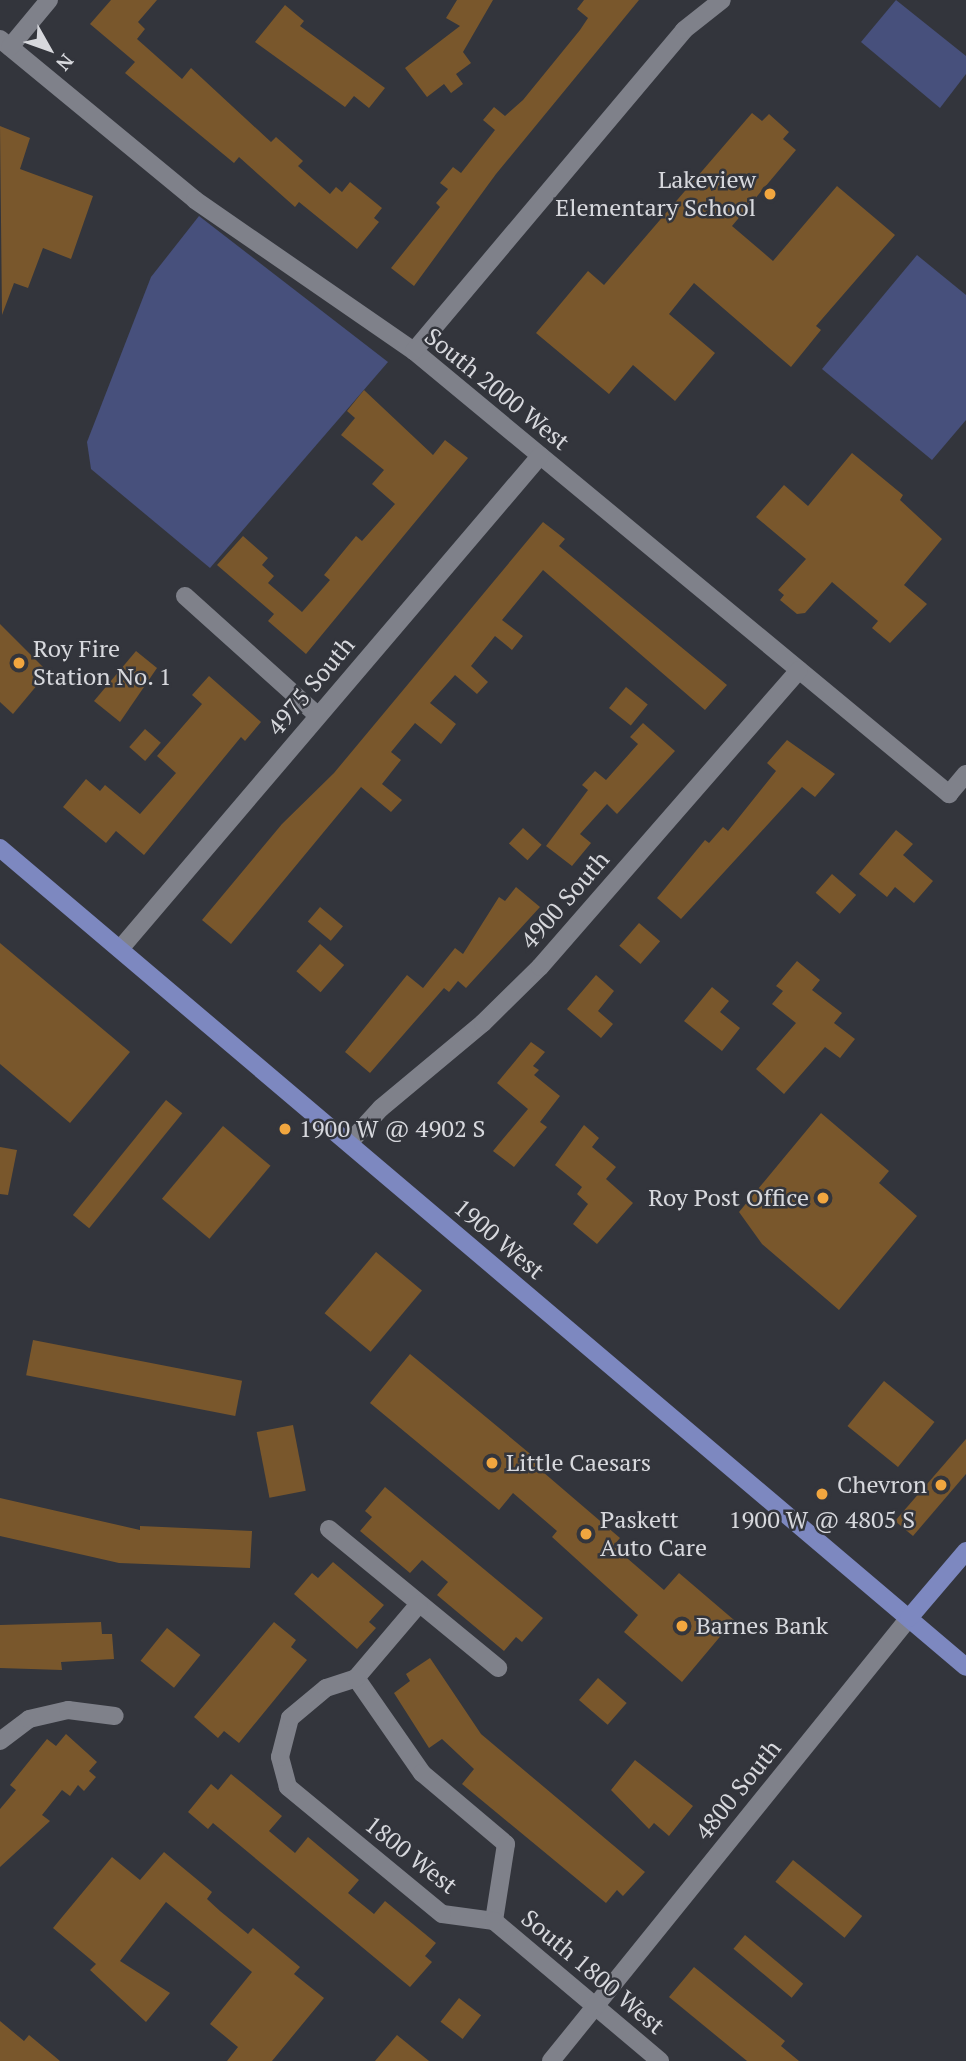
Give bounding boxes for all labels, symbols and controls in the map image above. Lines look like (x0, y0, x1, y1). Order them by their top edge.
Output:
north arrow (14, 14, 84, 84)
text: N (51, 49, 80, 76)
place label: Lakeview Elementary School (555, 166, 756, 222)
marker: Lakeview Elementary School (762, 186, 778, 202)
street label: South 2000 West (419, 322, 575, 456)
street label: 4975 South (261, 631, 361, 741)
place label: Roy Fire Station No. 1 (33, 635, 173, 691)
marker: Roy Fire Station No. 1 (11, 655, 27, 671)
street label: 4900 South (515, 845, 615, 955)
place label: 1900 W @ 4902 S (299, 1115, 485, 1143)
marker: 1900 W @ 4902 S (277, 1121, 293, 1137)
place label: Roy Post Office (648, 1184, 809, 1212)
marker: Roy Post Office (815, 1190, 831, 1206)
street label: 1900 West (448, 1193, 550, 1285)
place label: Little Caesars (506, 1449, 651, 1477)
marker: Little Caesars (484, 1455, 500, 1471)
place label: Chevron (837, 1471, 927, 1499)
marker: Chevron (933, 1477, 949, 1493)
marker: 1900 W @ 4805 S (814, 1486, 830, 1502)
place label: Paskett Auto Care (600, 1506, 707, 1562)
place label: 1900 W @ 4805 S (729, 1506, 915, 1534)
marker: Paskett Auto Care (578, 1526, 594, 1542)
place label: Barnes Bank (696, 1612, 828, 1640)
marker: Barnes Bank (674, 1618, 690, 1634)
street label: 4800 South (689, 1734, 787, 1846)
street label: 1800 West (359, 1810, 463, 1900)
street label: South 1800 West (516, 1904, 670, 2040)

